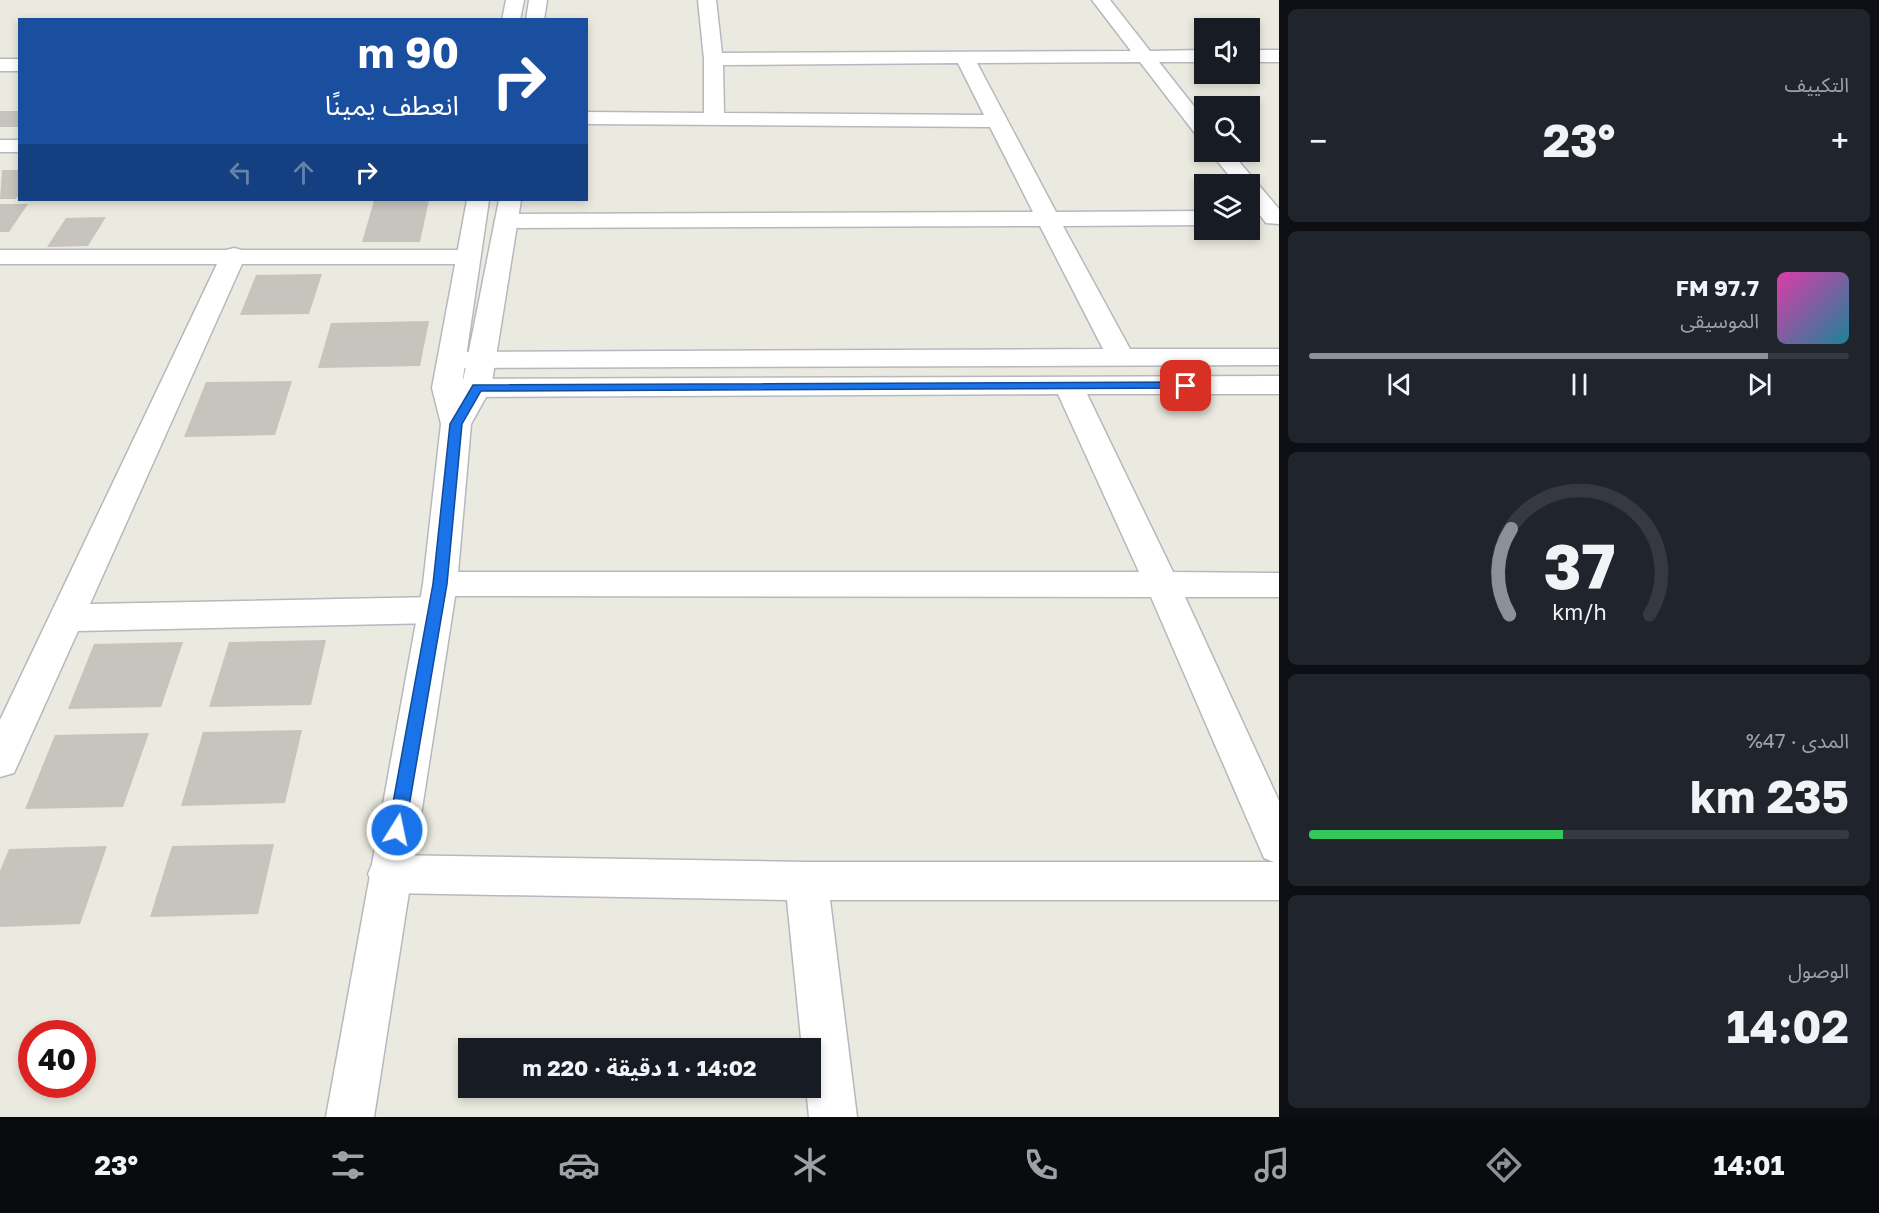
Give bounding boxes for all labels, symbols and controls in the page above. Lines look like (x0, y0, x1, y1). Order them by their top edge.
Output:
map controls (1194, 18, 1260, 240)
button: sound (1194, 18, 1260, 84)
text: 90 m (358, 27, 459, 77)
icon: right (480, 42, 558, 120)
text: التكييف (1785, 72, 1849, 96)
text: انعطف يمينًا (325, 89, 459, 121)
button: search (1194, 96, 1260, 162)
text: 23° (1543, 113, 1615, 167)
text: − (1309, 121, 1327, 160)
text: + (1831, 121, 1849, 160)
icon: left (224, 156, 257, 189)
icon: ahead (287, 156, 320, 189)
icon: right (350, 156, 383, 189)
button: layers (1194, 174, 1260, 240)
text: 97.7 FM (1676, 274, 1759, 301)
text: الموسيقى (1680, 308, 1759, 332)
pin (1160, 360, 1211, 411)
icon: previous (1383, 368, 1416, 401)
icon: pause (1563, 368, 1596, 401)
icon: next (1743, 368, 1776, 401)
icon: arrive (1169, 369, 1202, 402)
text: 37 (1543, 529, 1615, 604)
text: km/h (1552, 600, 1606, 626)
text: المدى · 47% (1746, 728, 1849, 752)
text: 235 km (1690, 769, 1849, 823)
position arrow (365, 798, 429, 862)
text: الوصول (1788, 958, 1849, 982)
text: 14:02 (1727, 999, 1849, 1053)
speed limit sign: 40 (18, 1020, 96, 1098)
text: 14:02 · 1 دقيقة · 220 m (522, 1054, 757, 1081)
icon: filters (327, 1144, 369, 1186)
icon: car (558, 1144, 600, 1186)
icon: climate (789, 1144, 831, 1186)
icon: phone (1020, 1144, 1062, 1186)
icon: music (1251, 1144, 1293, 1186)
icon: directions (1483, 1144, 1525, 1186)
text: 23° (95, 1149, 138, 1181)
text: 14:01 (1714, 1149, 1784, 1181)

